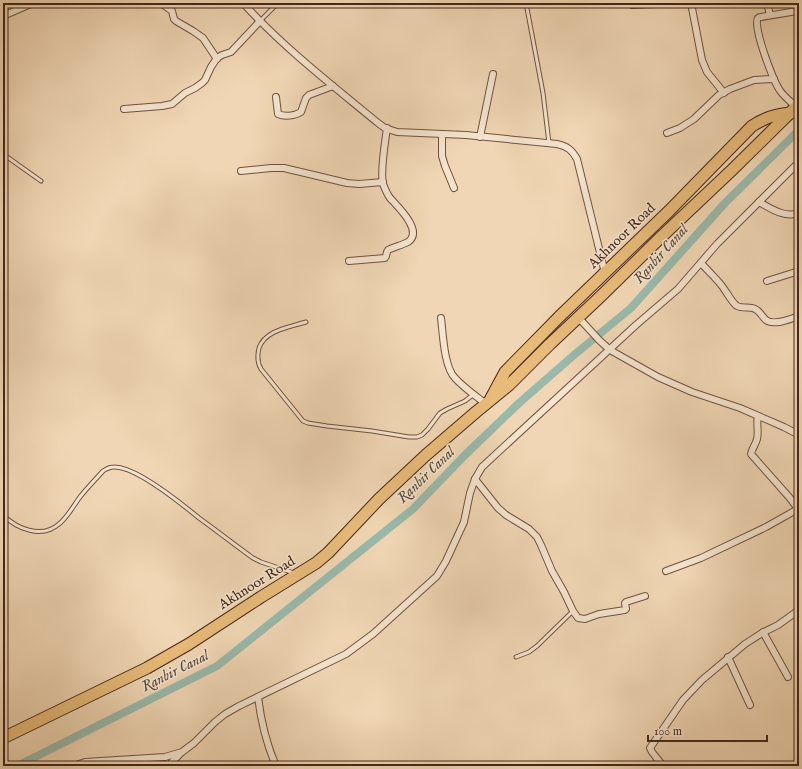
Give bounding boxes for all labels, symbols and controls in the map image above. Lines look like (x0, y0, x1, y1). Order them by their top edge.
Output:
street label: Akhnoor Road (584, 199, 660, 273)
water label: Ranbir Canal (629, 219, 694, 288)
water label: Ranbir Canal (393, 442, 460, 507)
street label: Akhnoor Road (215, 552, 299, 614)
water label: Ranbir Canal (138, 645, 213, 696)
scale bar (648, 717, 767, 743)
text: 100 m (654, 724, 682, 739)

